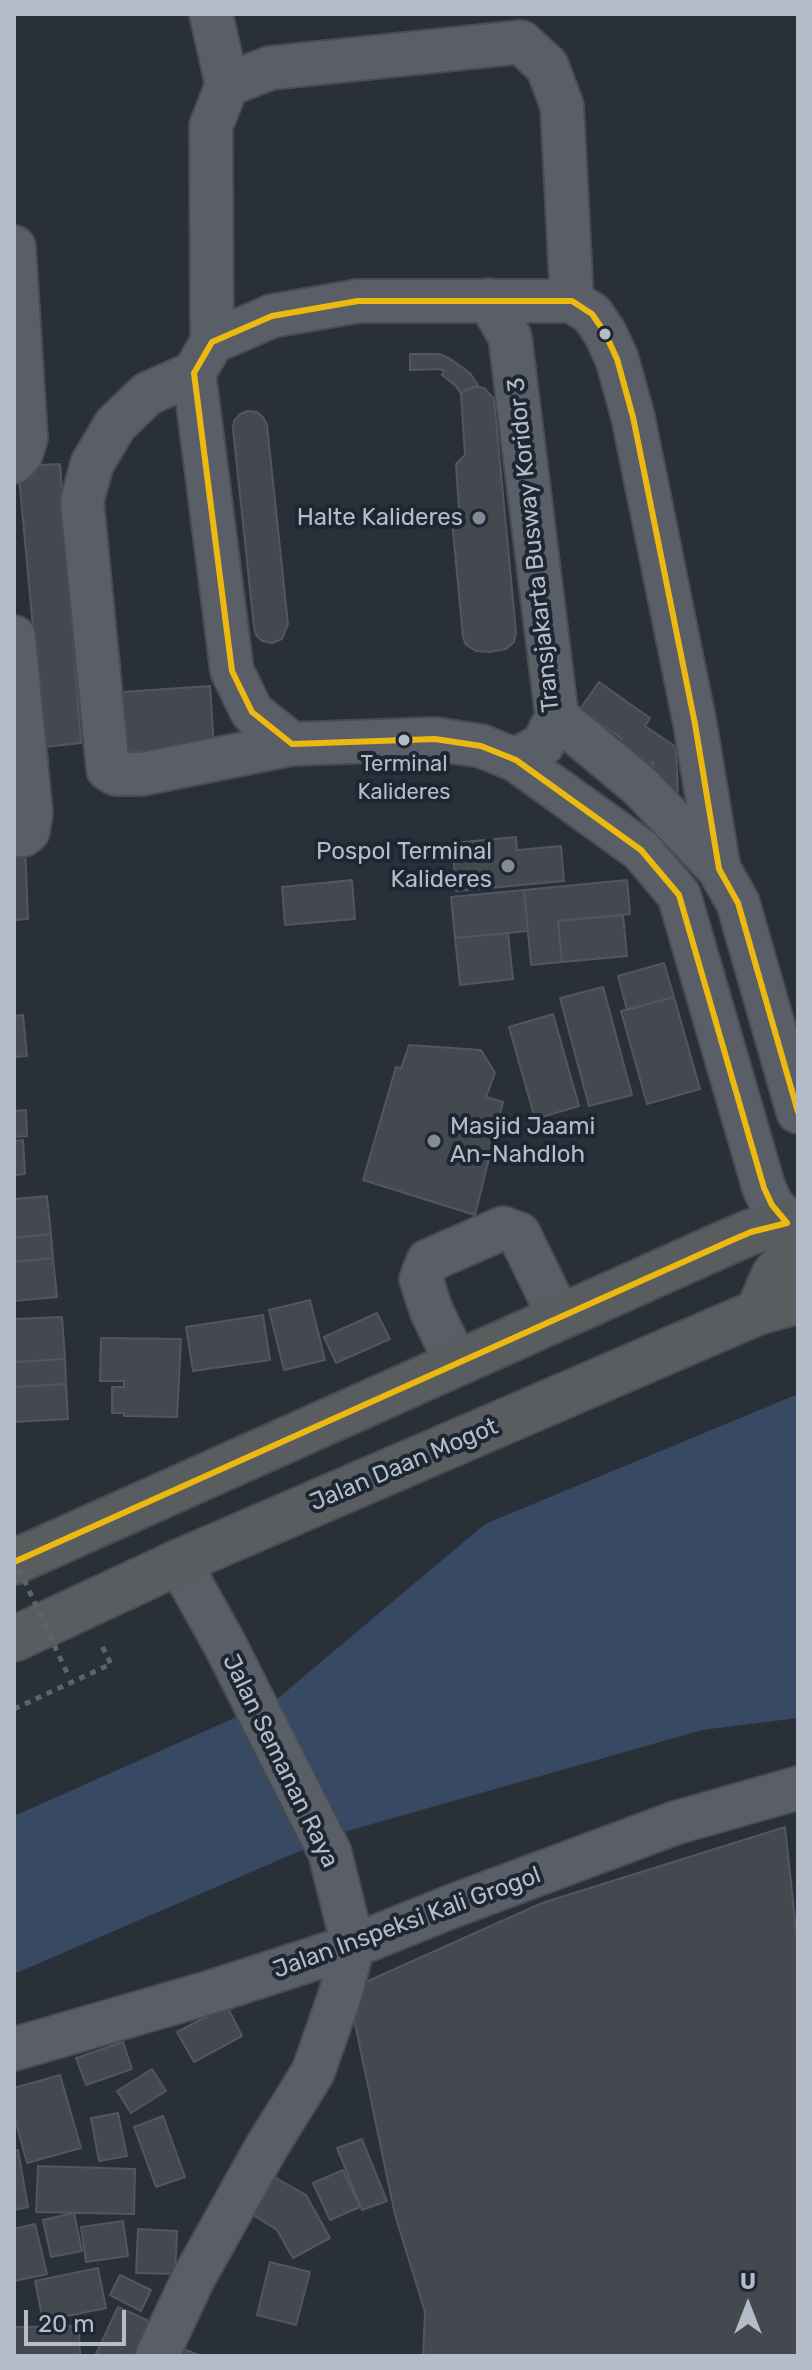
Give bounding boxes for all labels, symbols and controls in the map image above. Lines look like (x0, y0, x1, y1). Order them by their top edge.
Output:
unlabelled marker (597, 326, 613, 342)
street label: Transjakarta Busway Koridor 3 (502, 376, 566, 714)
place label: Halte Kalideres (297, 504, 463, 532)
marker: Halte Kalideres (470, 509, 488, 527)
marker: Terminal Kalideres (396, 732, 412, 748)
place label: Terminal Kalideres (358, 752, 450, 804)
place label: Pospol Terminal Kalideres (316, 838, 492, 894)
marker: Pospol Terminal Kalideres (499, 857, 517, 875)
place label: Masjid Jaami An-Nahdloh (450, 1113, 595, 1169)
marker: Masjid Jaami An-Nahdloh (425, 1132, 443, 1150)
street label: Jalan Daan Mogot (306, 1412, 502, 1518)
street label: Jalan Semanan Raya (216, 1650, 344, 1872)
street label: Jalan Inspeksi Kali Grogol (269, 1861, 545, 1985)
north arrow (708, 2266, 788, 2346)
text: U (740, 2268, 756, 2295)
scale bar (28, 2294, 130, 2344)
text: 20 m (38, 2310, 95, 2338)

